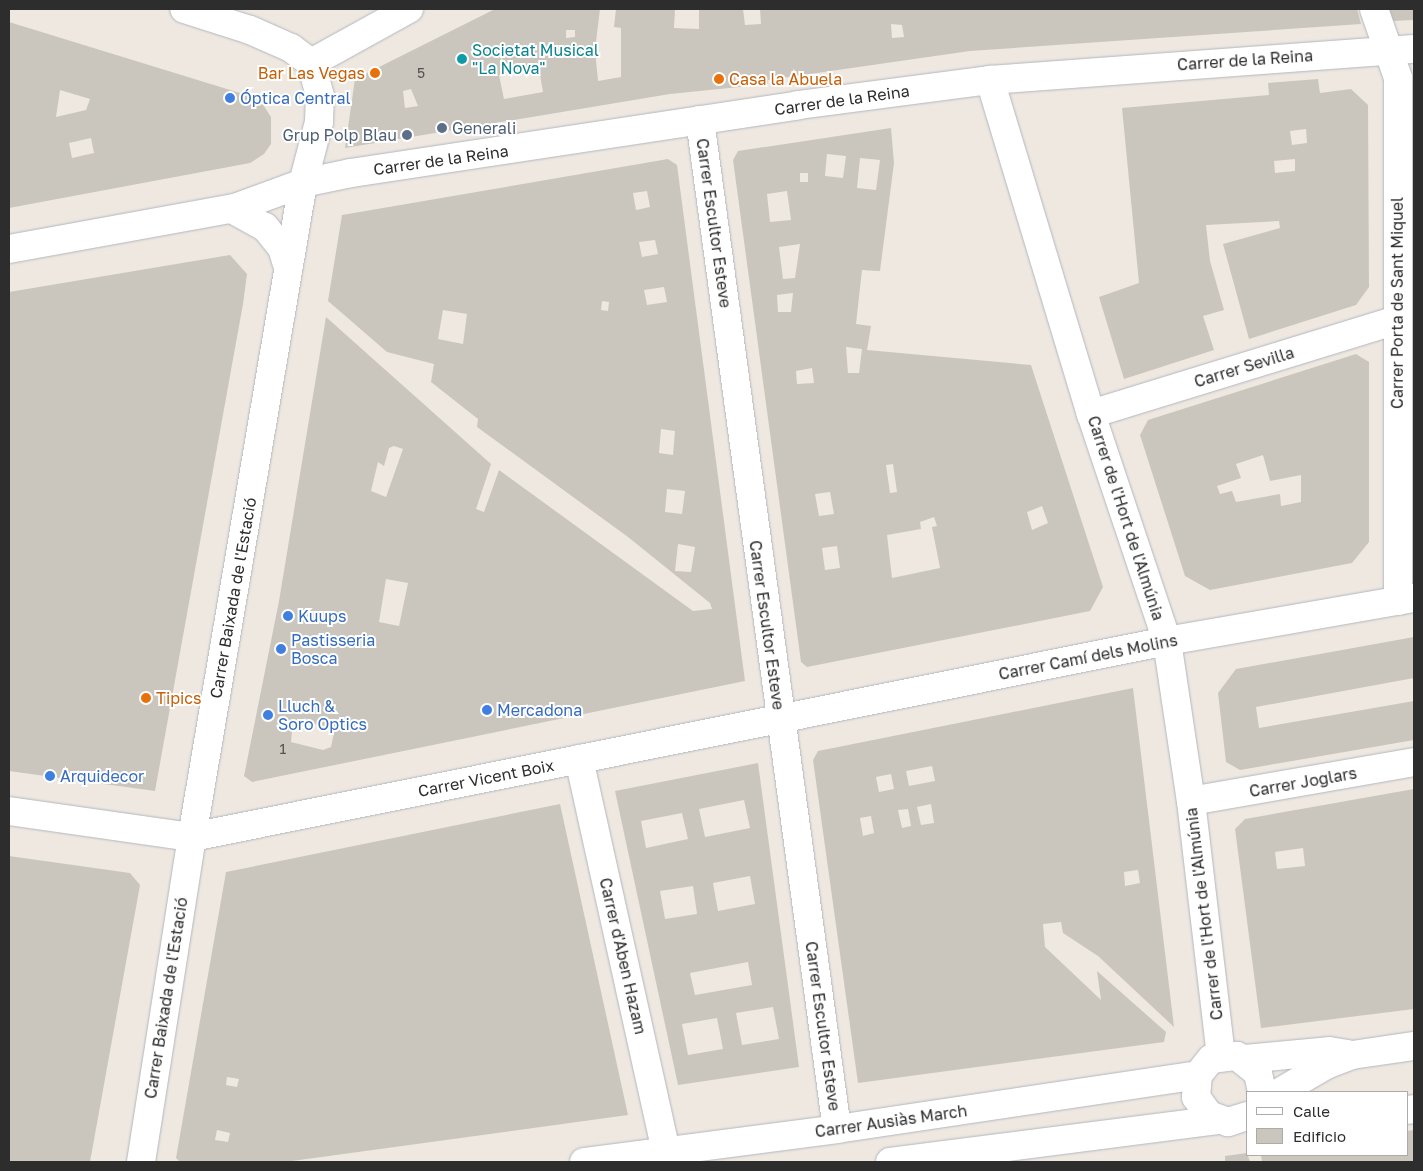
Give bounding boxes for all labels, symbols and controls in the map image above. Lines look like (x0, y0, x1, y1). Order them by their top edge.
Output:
place label: Societat Musical "La Nova" (472, 40, 599, 78)
street label: Carrer de la Reina (1176, 46, 1314, 74)
marker: Societat Musical "La Nova" (456, 53, 468, 65)
place label: Bar Las Vegas (258, 63, 365, 83)
house number: 5 (417, 65, 425, 81)
marker: Bar Las Vegas (369, 67, 381, 79)
place label: Casa la Abuela (729, 69, 842, 89)
marker: Casa la Abuela (713, 73, 725, 85)
street label: Carrer de la Reina (773, 81, 911, 119)
place label: Óptica Central (240, 88, 351, 108)
marker: Óptica Central (224, 92, 236, 104)
place label: Generali (452, 118, 516, 138)
marker: Generali (436, 122, 448, 134)
place label: Grup Polp Blau (283, 125, 397, 145)
marker: Grup Polp Blau (401, 129, 413, 141)
street label: Carrer Escultor Esteve (693, 137, 735, 309)
street label: Carrer de la Reina (372, 141, 510, 179)
street label: Carrer Porta de Sant Miquel (1387, 197, 1407, 409)
street label: Carrer Sevilla (1192, 343, 1296, 391)
street label: Carrer de l'Hort de l'Almúnia (1084, 413, 1168, 623)
street label: Carrer Baixada de l'Estació (206, 496, 260, 700)
street label: Carrer Escultor Esteve (746, 539, 788, 711)
place label: Kuups (298, 606, 346, 626)
marker: Kuups (282, 610, 294, 622)
place label: Pastisseria Bosca (291, 630, 375, 668)
street label: Carrer Camí dels Molins (997, 630, 1179, 684)
marker: Pastisseria Bosca (275, 643, 287, 655)
place label: Tipics (156, 688, 202, 708)
marker: Tipics (140, 692, 152, 704)
place label: Lluch & Soro Optics (278, 696, 367, 734)
place label: Mercadona (497, 700, 582, 720)
marker: Mercadona (481, 704, 493, 716)
marker: Lluch & Soro Optics (262, 709, 274, 721)
house number: 1 (280, 741, 286, 757)
street label: Carrer Vicent Boix (416, 755, 556, 801)
street label: Carrer Joglars (1248, 763, 1358, 801)
place label: Arquidecor (60, 766, 144, 786)
marker: Arquidecor (44, 770, 56, 782)
street label: Carrer de l'Hort de l'Almúnia (1181, 807, 1227, 1021)
street label: Carrer d'Aben Hazam (596, 876, 650, 1036)
street label: Carrer Baixada de l'Estació (141, 896, 191, 1100)
street label: Carrer Escultor Esteve (802, 940, 844, 1112)
legend (1246, 1091, 1408, 1156)
street label: Carrer Ausiàs March (814, 1101, 968, 1141)
text: Calle (1293, 1102, 1330, 1120)
text: Edificio (1293, 1127, 1346, 1145)

